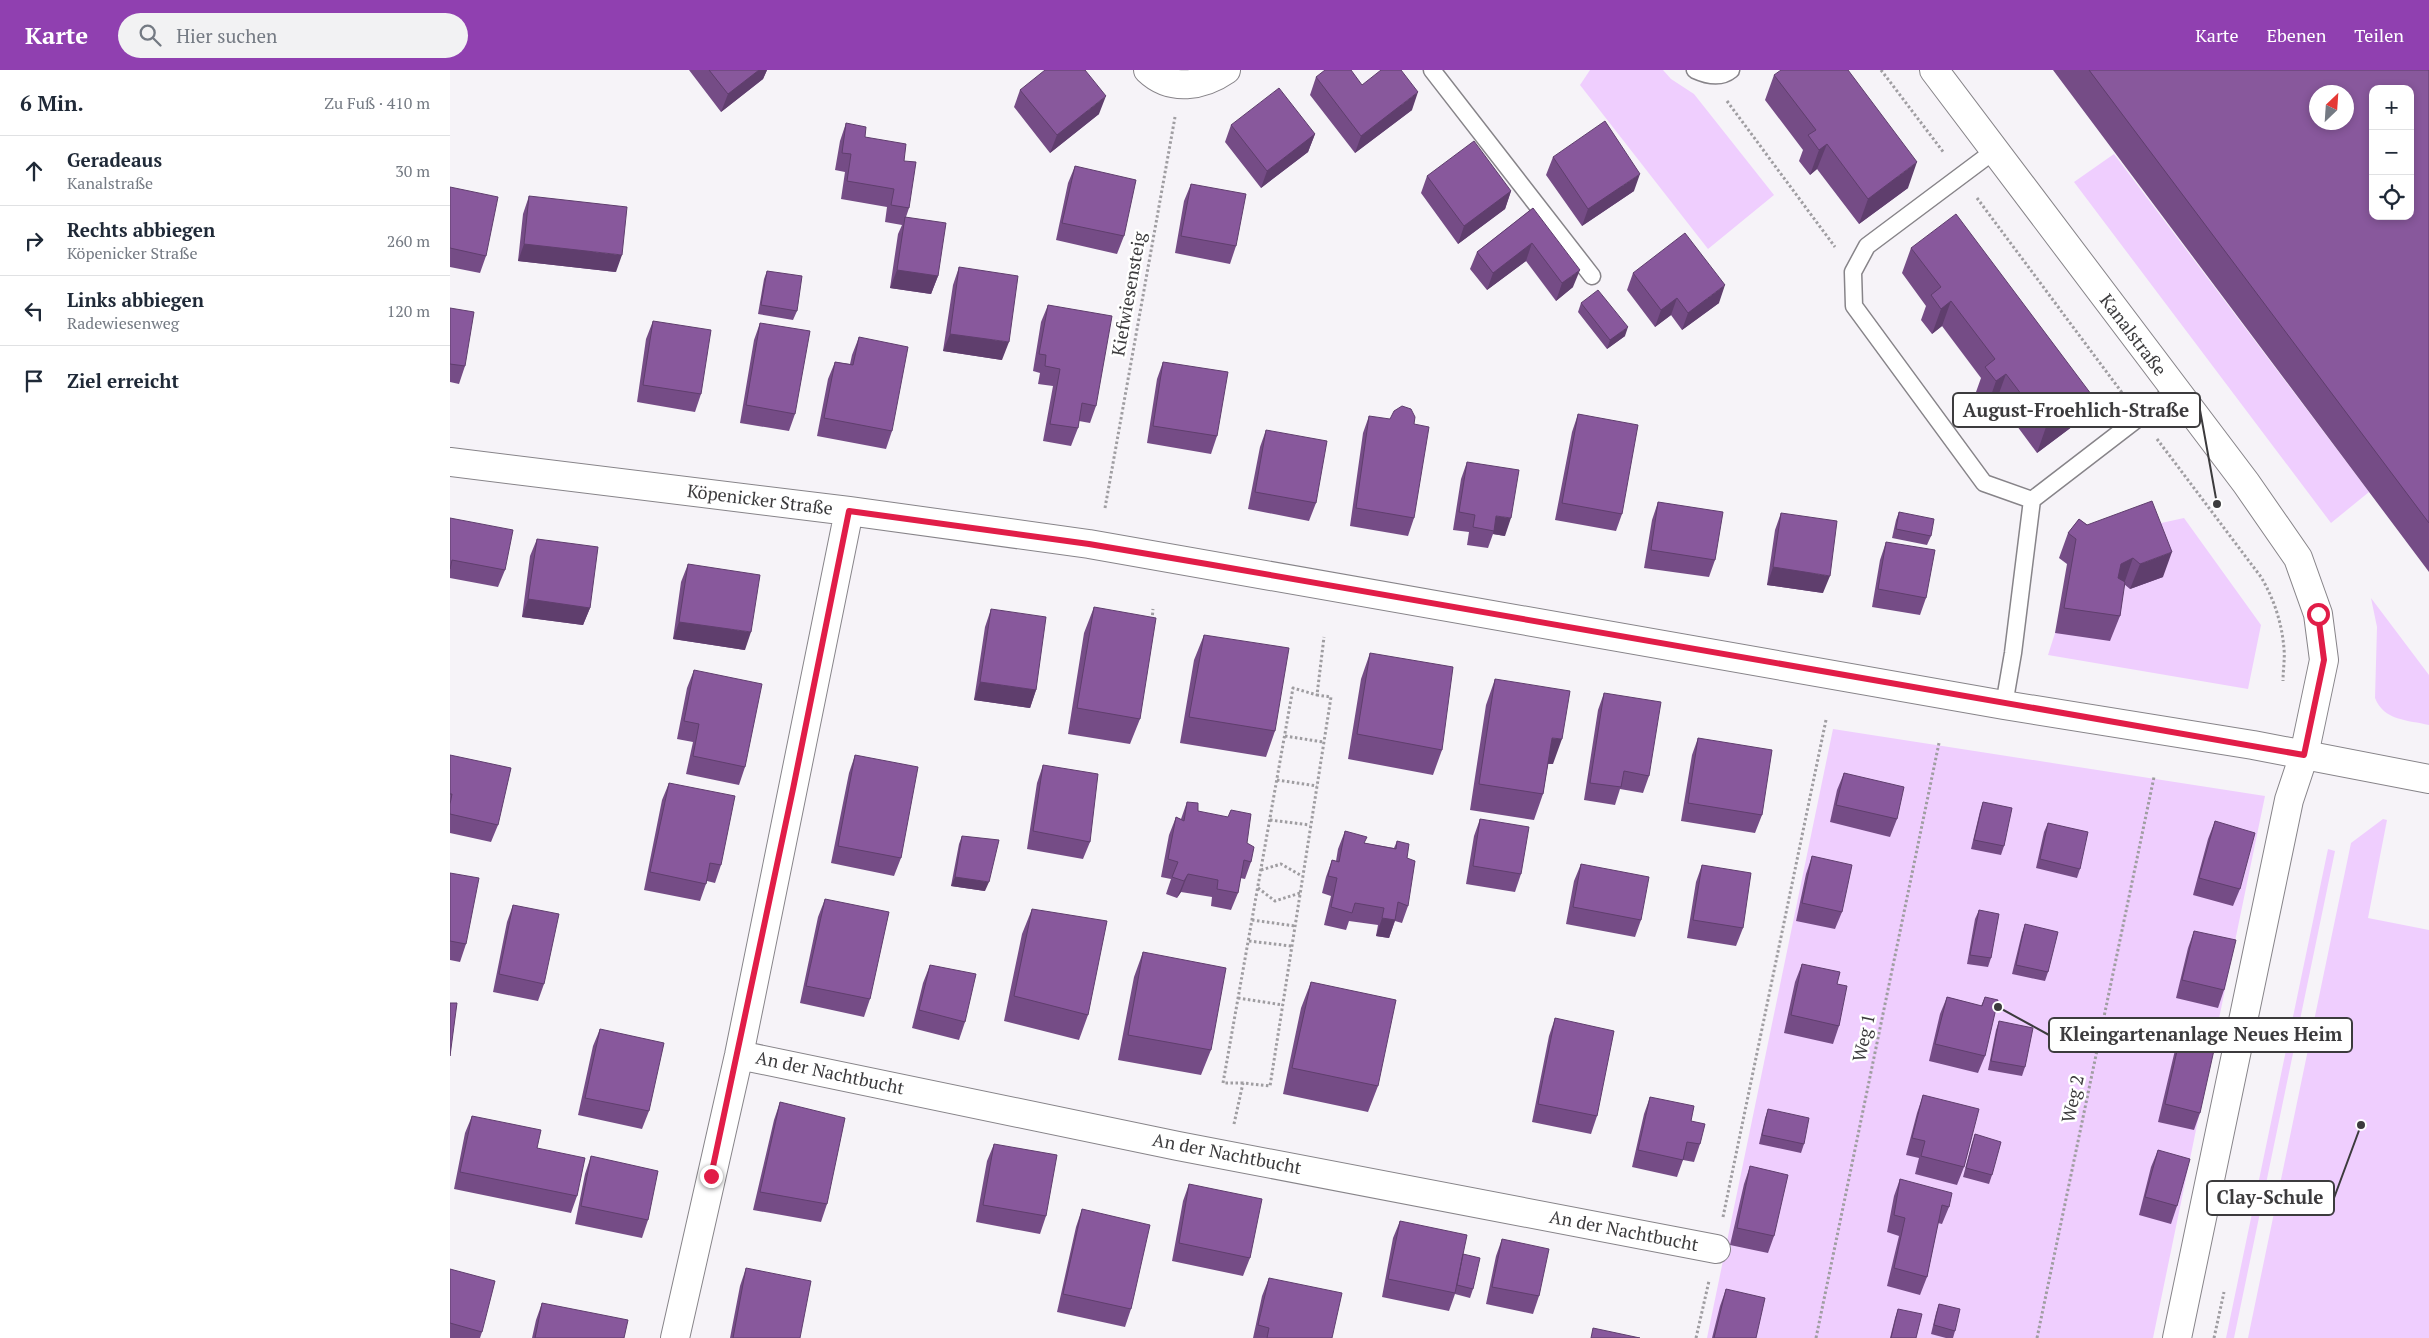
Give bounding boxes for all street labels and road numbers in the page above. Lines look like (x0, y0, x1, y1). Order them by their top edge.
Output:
street label: Kiefwiesensteig (1105, 229, 1151, 358)
street label: Kanalstraße (2095, 288, 2173, 380)
street label: Köpenicker Straße (686, 478, 834, 520)
street label: Weg 1 (1846, 1012, 1880, 1064)
street label: An der Nachtbucht (754, 1045, 907, 1100)
street label: Weg 2 (2055, 1073, 2089, 1125)
street label: An der Nachtbucht (1151, 1127, 1304, 1179)
street label: An der Nachtbucht (1548, 1204, 1701, 1256)

